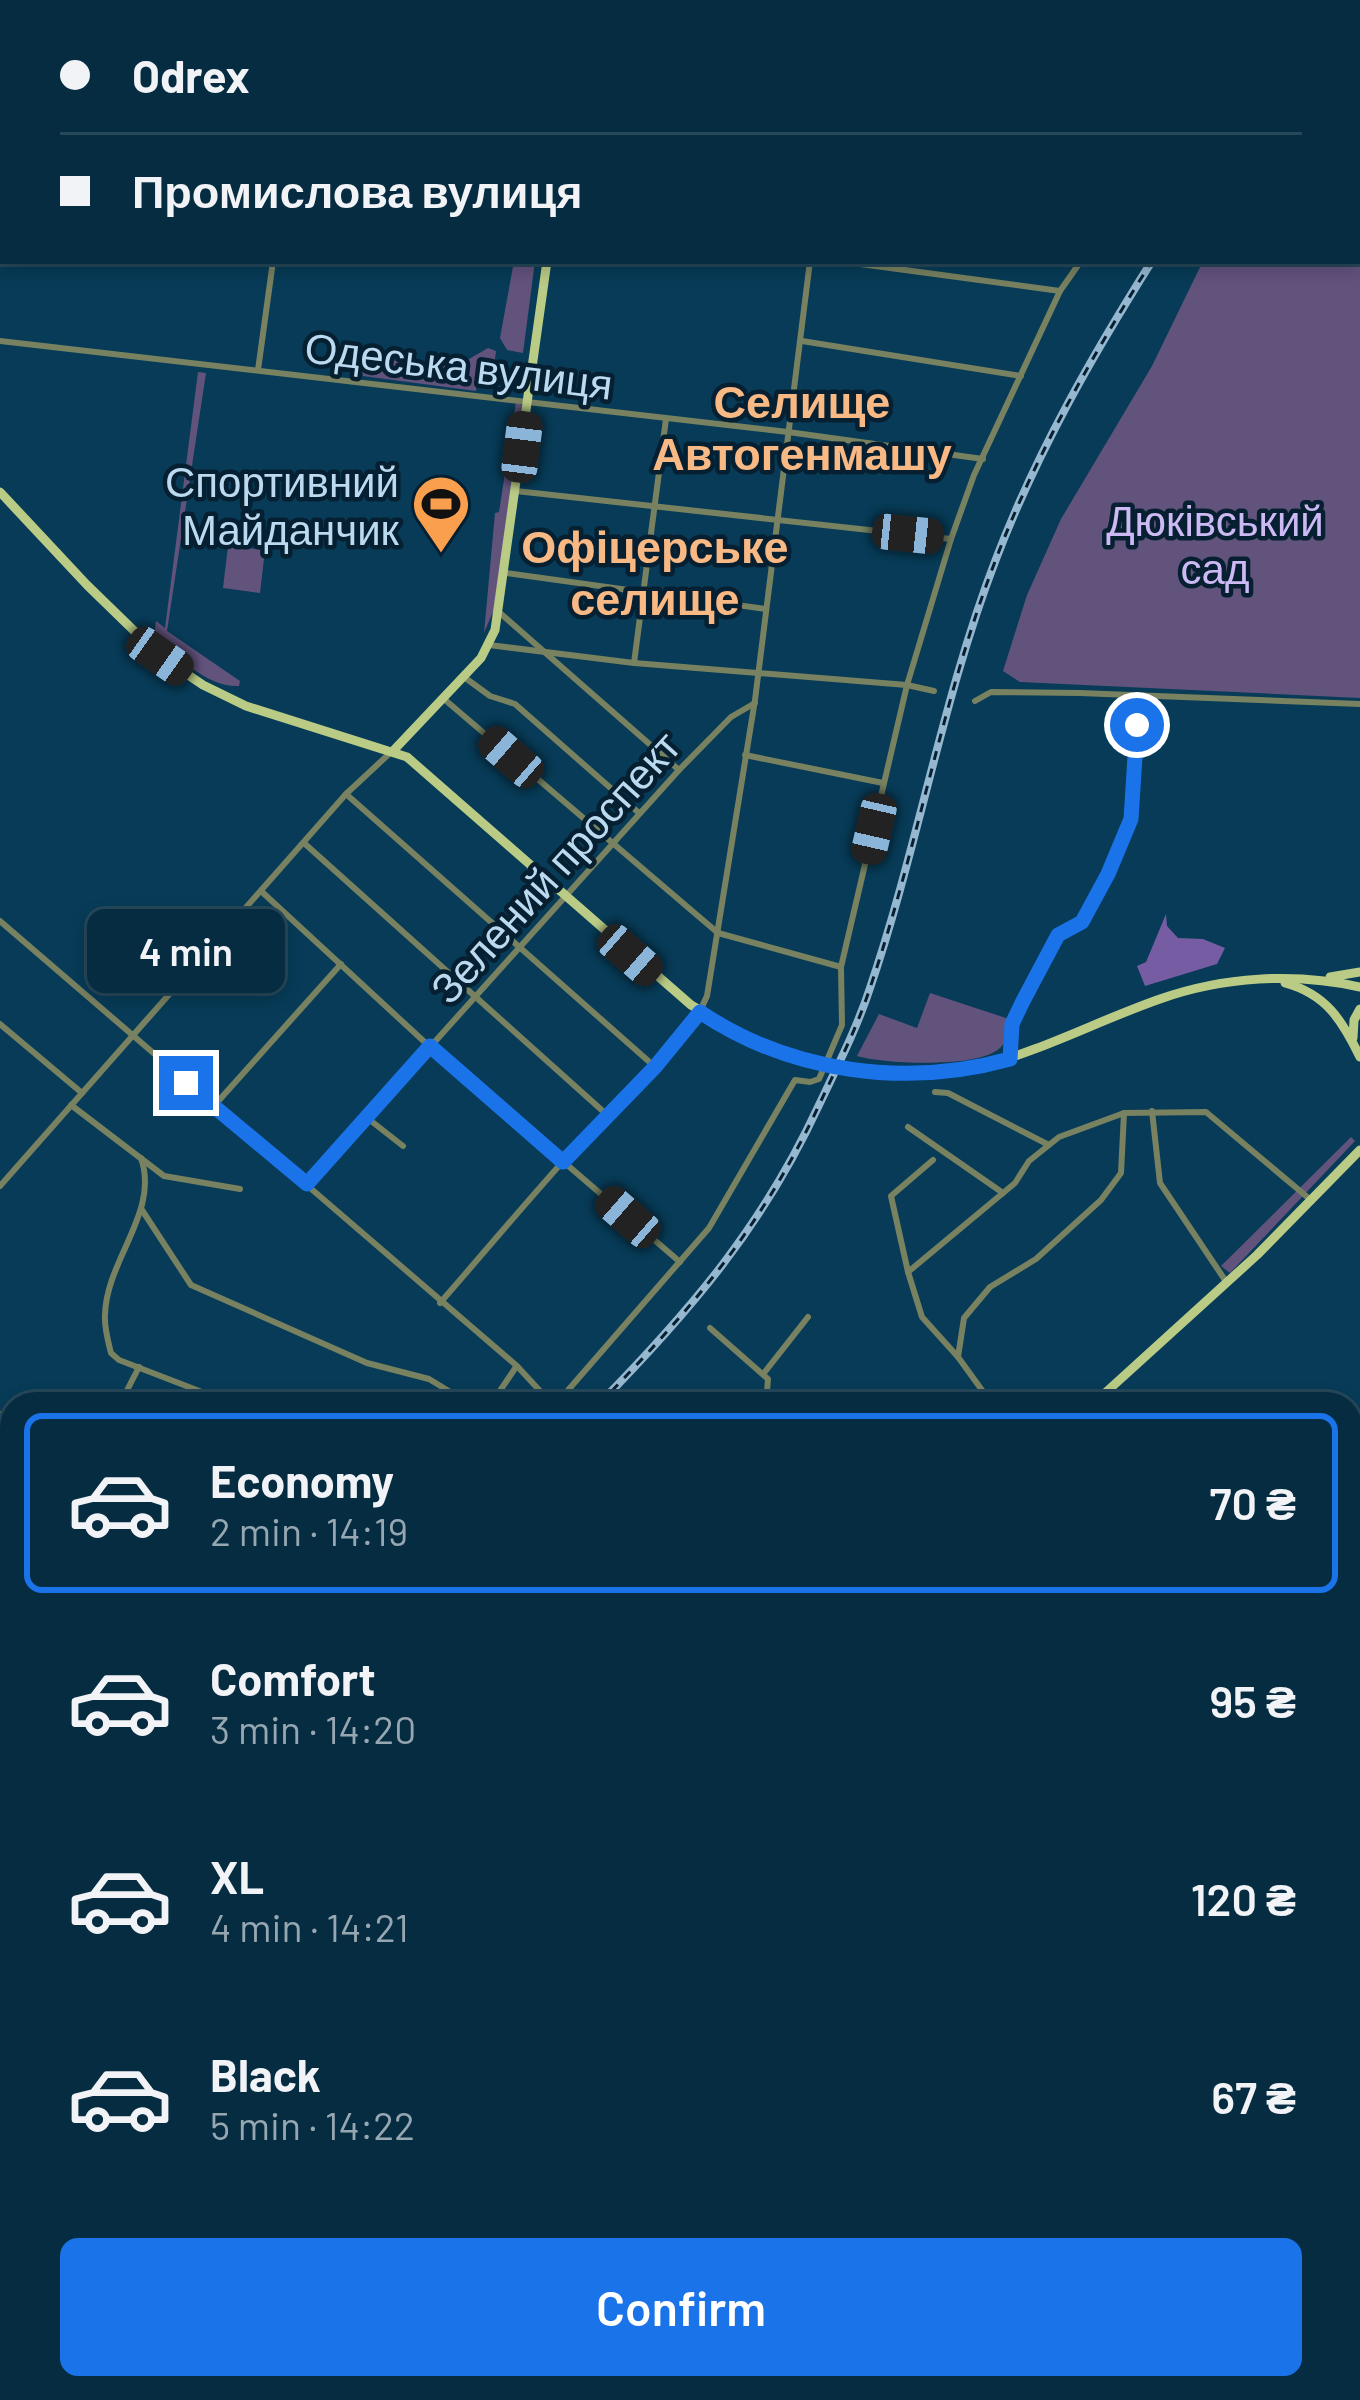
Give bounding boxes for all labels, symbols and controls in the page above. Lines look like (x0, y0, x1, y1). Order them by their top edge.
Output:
text: Odrex (132, 48, 250, 102)
text: Промислова вулиця (132, 163, 582, 217)
street label: Одеська вулиця (302, 320, 616, 409)
district label: Селище Автогенмашу (652, 373, 952, 479)
car (500, 409, 544, 485)
place label: Спортивний Майданчик (165, 455, 400, 554)
sports icon: Спортивний Майданчик (410, 473, 472, 555)
park label: Дюківський сад (1106, 494, 1324, 593)
car (870, 512, 946, 556)
district label: Офіцерське селище (521, 518, 789, 624)
car (120, 621, 200, 691)
route start (1110, 698, 1164, 752)
street label: Зелений проспект (419, 720, 690, 1013)
car (472, 720, 550, 794)
car (848, 790, 900, 868)
callout: 4 min (87, 909, 285, 993)
car (591, 918, 669, 992)
text: 4 min (139, 927, 233, 974)
route end (159, 1056, 213, 1110)
car (589, 1180, 667, 1254)
icon: car (66, 1449, 174, 1557)
text: Economy (210, 1453, 394, 1507)
text: 70 ₴ (1209, 1475, 1296, 1529)
text: 2 min · 14:19 (210, 1507, 408, 1554)
icon: car (66, 1647, 174, 1755)
text: Comfort (210, 1651, 376, 1705)
text: 95 ₴ (1209, 1673, 1296, 1727)
text: 3 min · 14:20 (210, 1705, 416, 1752)
icon: car (66, 1845, 174, 1953)
text: XL (210, 1849, 264, 1903)
text: 120 ₴ (1191, 1871, 1296, 1925)
text: 4 min · 14:21 (210, 1903, 409, 1950)
icon: car (66, 2043, 174, 2151)
text: Black (210, 2047, 321, 2101)
text: 67 ₴ (1211, 2069, 1296, 2123)
text: 5 min · 14:22 (210, 2101, 415, 2148)
button: Confirm (60, 2238, 1302, 2376)

